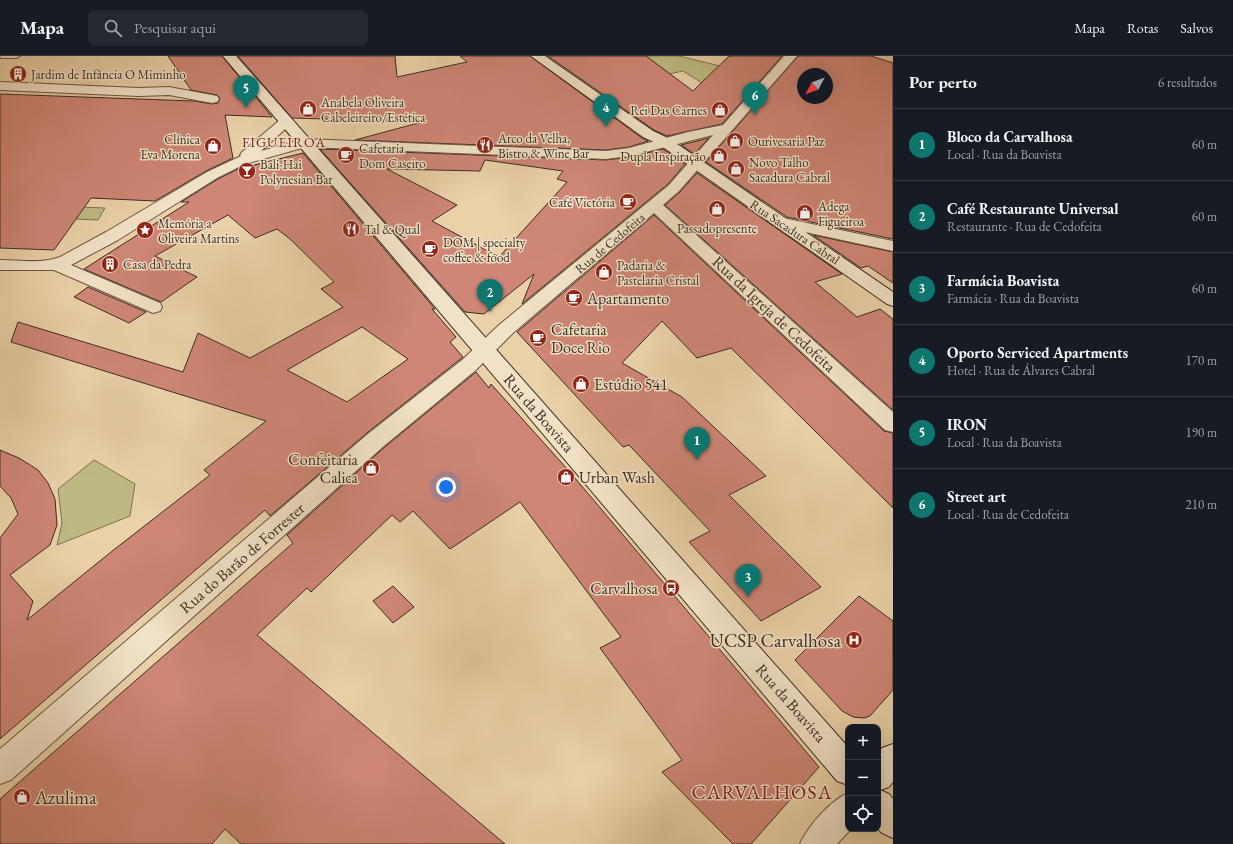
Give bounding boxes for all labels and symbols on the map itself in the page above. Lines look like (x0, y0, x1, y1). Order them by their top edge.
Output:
building icon: Jardim de Infância O Miminho (8, 64, 28, 84)
place label: Jardim de Infância O Miminho (30, 66, 186, 83)
north arrow (797, 68, 833, 104)
pin: 5 (233, 75, 259, 108)
pin: 6 (742, 82, 768, 115)
place label: Anabela Oliveira Cabeleireiro/Estética (320, 94, 426, 126)
pin: 4 (593, 94, 619, 127)
shop icon: Anabela Oliveira Cabeleireiro/Estética (298, 99, 318, 119)
shop icon: Rei Das Carnes (710, 100, 730, 120)
place label: Rei Das Carnes (630, 102, 707, 119)
place label: Arco da Velha, Bistro & Wine Bar (497, 130, 590, 162)
place label: Clínica Eva Morena (140, 131, 201, 163)
shop icon: Ourivesaria Paz (725, 131, 745, 151)
district label: FIGUEIROA (242, 133, 326, 151)
place label: Ourivesaria Paz (748, 133, 824, 150)
restaurant icon: Arco da Velha, Bistro & Wine Bar (475, 135, 495, 155)
shop icon: Clínica Eva Morena (203, 136, 223, 156)
place label: Cafetaria Dom Caseiro (359, 140, 426, 172)
cafe icon: Cafetaria Dom Caseiro (336, 145, 356, 165)
shop icon: Dupla Inspiração (709, 146, 729, 166)
place label: Dupla Inspiração (620, 148, 706, 165)
place label: Novo Talho Sacadura Cabral (749, 154, 830, 186)
place label: Bali-Hai Polynesian Bar (260, 156, 333, 188)
shop icon: Novo Talho Sacadura Cabral (726, 159, 746, 179)
bar icon: Bali-Hai Polynesian Bar (237, 161, 257, 181)
cafe icon: Café Victória (618, 192, 638, 212)
place label: Café Victória (549, 194, 616, 211)
street label: Rua Sacadura Cabral (747, 196, 843, 268)
place label: Adega Figueiroa (817, 198, 865, 230)
shop icon: Passadopresente (707, 199, 727, 219)
shop icon: Adega Figueiroa (795, 203, 815, 223)
street label: Rua de Cedofeita (571, 208, 649, 277)
place label: Memória a Oliveira Martins (158, 215, 239, 247)
restaurant icon: Tal & Qual (341, 219, 361, 239)
place icon: Memória a Oliveira Martins (135, 220, 155, 240)
place label: Passadopresente (677, 220, 757, 237)
place label: Tal & Qual (364, 221, 420, 238)
place label: DOM | specialty coffee & food (443, 234, 526, 266)
cafe icon: DOM | specialty coffee & food (420, 239, 440, 259)
street label: Rua da Igreja de Cedofeita (708, 251, 841, 377)
building icon: Casa da Pedra (100, 254, 120, 274)
place label: Casa da Pedra (123, 256, 192, 273)
place label: Padaria & Pastelaria Cristal (617, 257, 699, 289)
shop icon: Padaria & Pastelaria Cristal (594, 262, 614, 282)
pin: 2 (477, 279, 503, 312)
cafe icon: Apartamento (564, 288, 584, 308)
place label: Apartamento (586, 288, 669, 309)
place label: Cafetaria Doce Rio (551, 319, 610, 358)
cafe icon: Cafetaria Doce Rio (528, 328, 548, 348)
street label: Rua da Boavista (499, 369, 579, 457)
shop icon: Estúdio 541 (571, 374, 591, 394)
place label: Estúdio 541 (594, 374, 668, 395)
pin: 1 (684, 427, 710, 460)
place label: Confeitaria Calica (288, 449, 359, 488)
shop icon: Confeitaria Calica (361, 458, 381, 478)
shop icon: Urban Wash (556, 467, 576, 487)
place label: Urban Wash (579, 467, 655, 488)
your location (436, 477, 456, 497)
street label: Rua do Barão de Forrester (175, 497, 309, 618)
pin: 3 (735, 564, 761, 597)
place label: Carvalhosa (590, 578, 659, 599)
bus stop icon: Carvalhosa (661, 578, 681, 598)
place label: UCSP Carvalhosa (710, 628, 841, 653)
hospital icon: UCSP Carvalhosa (844, 630, 864, 650)
street label: Rua da Boavista (751, 659, 831, 747)
district label: CARVALHOSA (692, 779, 832, 805)
place label: Azulima (34, 785, 97, 810)
shop icon: Azulima (12, 787, 32, 807)

